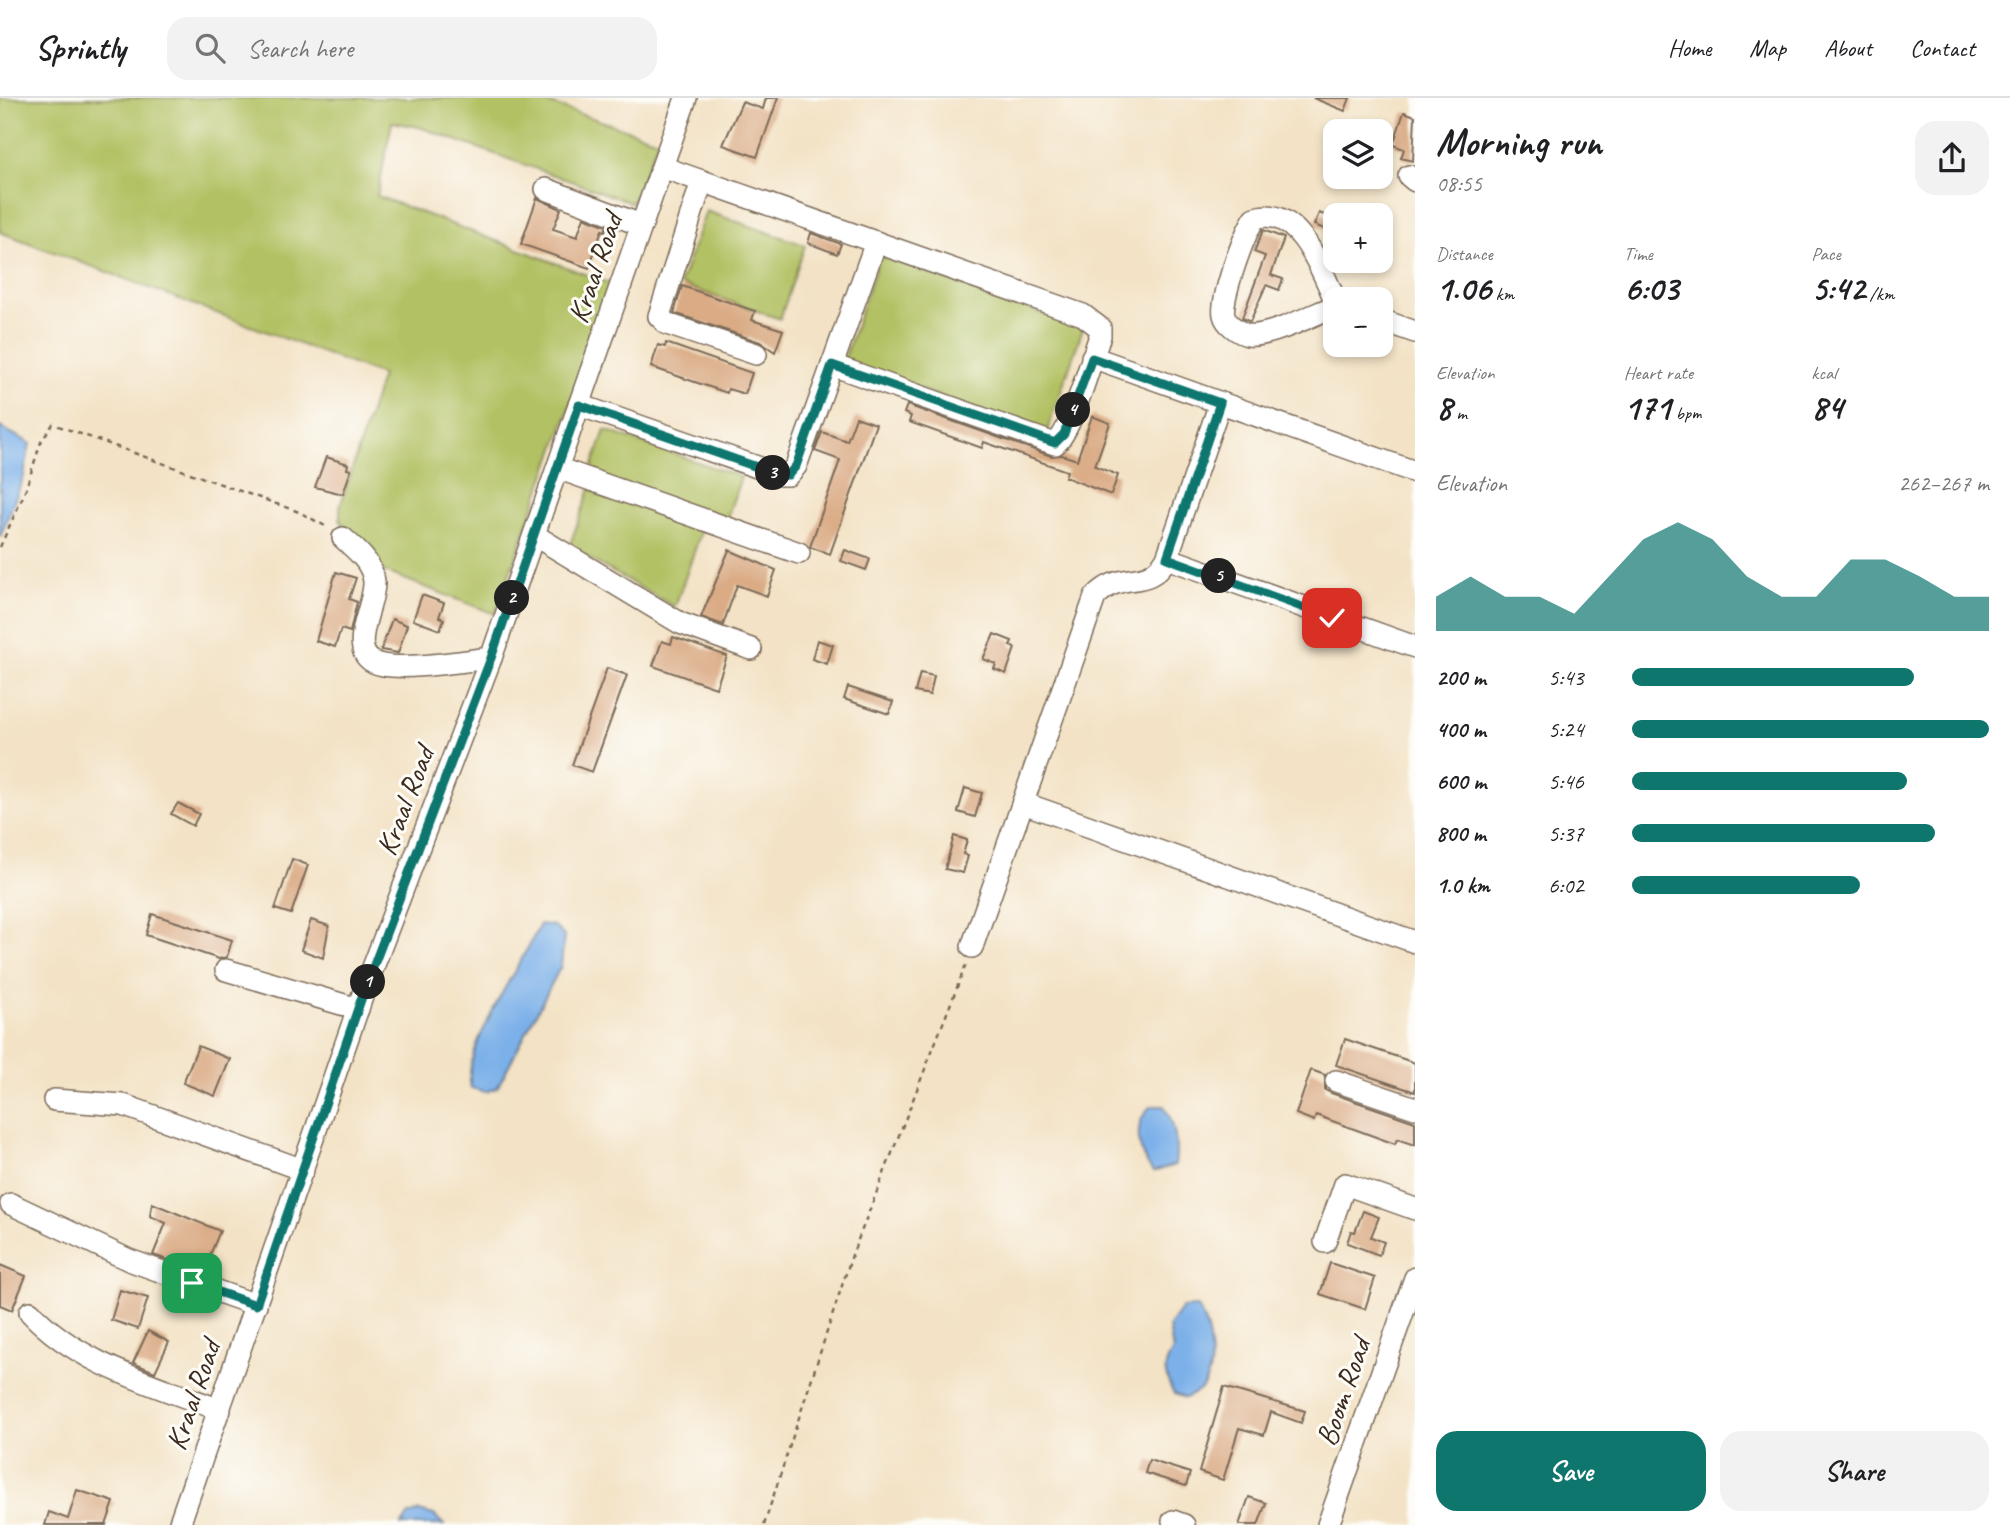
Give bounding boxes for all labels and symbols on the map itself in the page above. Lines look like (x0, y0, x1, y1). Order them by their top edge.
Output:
street label: Kraal Road (559, 204, 633, 328)
pin: 4 (1056, 392, 1090, 428)
pin: 3 (756, 456, 790, 490)
pin: 5 (1202, 559, 1236, 594)
pin: 2 (494, 580, 530, 616)
pin (1302, 588, 1362, 648)
street label: Kraal Road (367, 737, 445, 861)
pin: 1 (350, 964, 386, 1000)
pin (162, 1253, 222, 1313)
street label: Boom Road (1307, 1329, 1380, 1451)
street label: Kraal Road (157, 1331, 231, 1455)

